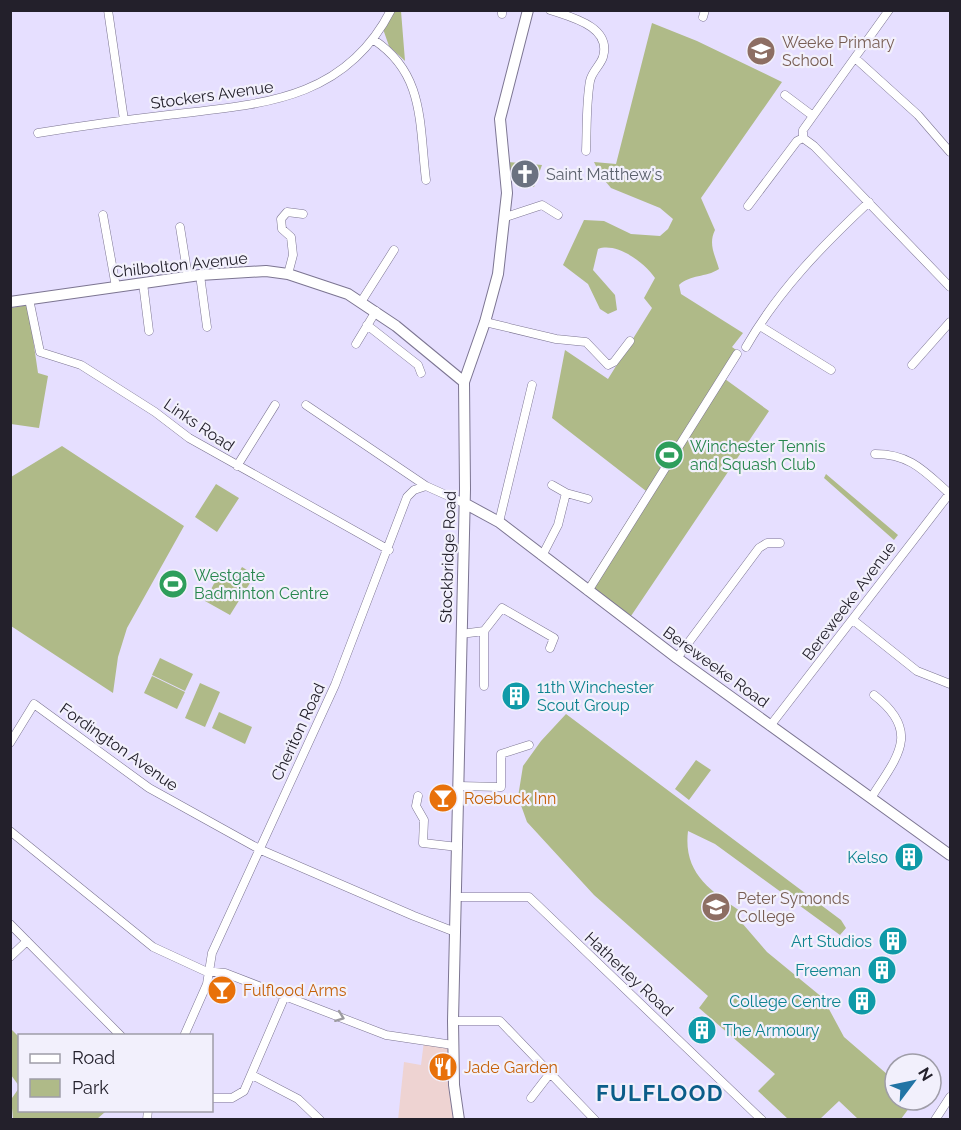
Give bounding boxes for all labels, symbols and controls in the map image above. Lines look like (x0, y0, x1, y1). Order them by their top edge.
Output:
place label: Weeke Primary School (782, 33, 895, 70)
school or university icon: Weeke Primary School (745, 35, 777, 67)
street label: Stockers Avenue (149, 77, 275, 113)
church icon: Saint Matthew's (509, 158, 541, 190)
place label: Saint Matthew's (546, 165, 662, 184)
street label: Chilbolton Avenue (112, 248, 248, 282)
street label: Links Road (160, 395, 238, 455)
place label: Winchester Tennis and Squash Club (690, 437, 826, 474)
sports icon: Winchester Tennis and Squash Club (653, 439, 685, 471)
street label: Stockbridge Road (436, 491, 460, 623)
street label: Bereweeke Avenue (798, 538, 900, 664)
place label: Westgate Badminton Centre (194, 566, 329, 603)
sports icon: Westgate Badminton Centre (157, 568, 189, 600)
street label: Bereweeke Road (659, 622, 773, 712)
place label: 11th Winchester Scout Group (537, 678, 654, 715)
street label: Cheriton Road (267, 680, 329, 784)
building icon: 11th Winchester Scout Group (500, 680, 532, 712)
street label: Fordington Avenue (56, 699, 182, 795)
bar icon: Roebuck Inn (427, 782, 459, 814)
place label: Roebuck Inn (464, 789, 556, 808)
building icon: Kelso (893, 841, 925, 873)
place label: Kelso (847, 848, 888, 867)
place label: Peter Symonds College (737, 889, 850, 926)
school or university icon: Peter Symonds College (700, 891, 732, 923)
building icon: Art Studios (877, 925, 909, 957)
street label: Hatherley Road (581, 928, 677, 1020)
place label: Art Studios (791, 932, 872, 951)
building icon: Freeman (866, 954, 898, 986)
place label: Freeman (795, 961, 861, 980)
bar icon: Fulflood Arms (206, 974, 238, 1006)
place label: Fulflood Arms (243, 981, 347, 1000)
building icon: College Centre (846, 985, 878, 1017)
place label: College Centre (729, 992, 841, 1011)
one-way arrow (333, 1010, 344, 1022)
building icon: The Armoury (686, 1014, 718, 1046)
place label: The Armoury (723, 1021, 820, 1040)
legend (18, 1034, 213, 1112)
text: Road (72, 1047, 115, 1068)
restaurant icon: Jade Garden (427, 1051, 459, 1083)
north arrow (883, 1052, 943, 1112)
place label: Jade Garden (464, 1058, 558, 1077)
text: N (914, 1064, 937, 1085)
text: Park (72, 1077, 109, 1098)
district label: FULFLOOD (596, 1080, 724, 1106)

